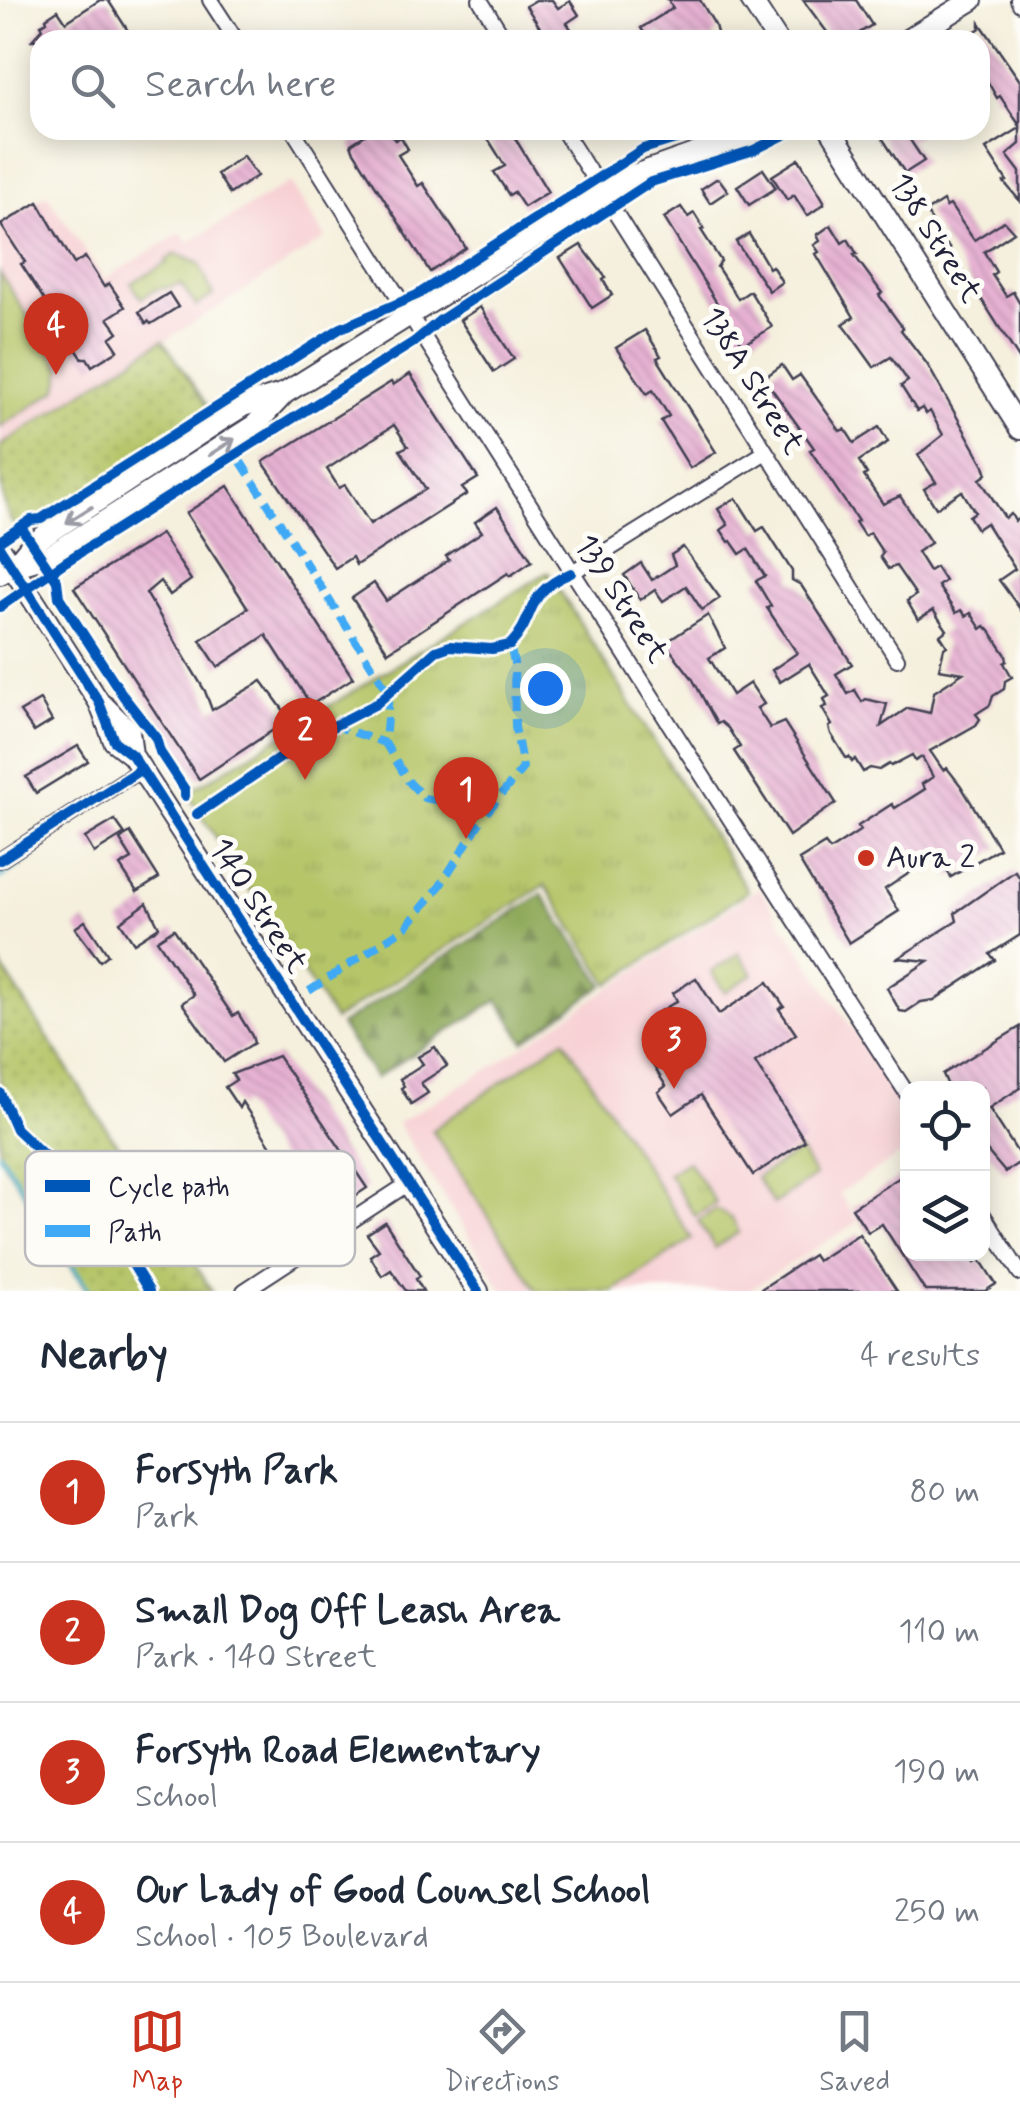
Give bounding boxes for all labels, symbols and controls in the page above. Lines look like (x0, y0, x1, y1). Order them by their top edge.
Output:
search box (30, 30, 990, 140)
icon: search (65, 58, 120, 113)
text: Search here (145, 61, 336, 110)
street label: 138 Street (879, 165, 991, 311)
pin: 4 (23, 292, 88, 375)
street label: 138A Street (690, 299, 814, 463)
one-way arrow (207, 436, 235, 457)
one-way arrow (65, 504, 93, 525)
street label: 139 Street (564, 527, 678, 671)
your location (520, 663, 571, 714)
pin: 2 (272, 698, 338, 780)
pin: 1 (434, 756, 498, 839)
street label: 140 Street (199, 830, 317, 982)
place label: Aura 2 (886, 837, 975, 879)
marker: Aura 2 (855, 847, 877, 869)
pin: 3 (642, 1006, 706, 1089)
map controls (900, 1081, 990, 1261)
button: locate (900, 1081, 990, 1171)
legend (25, 1151, 355, 1266)
text: Cycle path (108, 1170, 230, 1207)
button: layers (900, 1171, 990, 1261)
text: Path (108, 1215, 162, 1252)
text: Nearby (40, 1329, 168, 1384)
text: 4 results (860, 1335, 980, 1377)
text: Forsyth Park (135, 1447, 338, 1496)
text: 1 (65, 1471, 80, 1513)
text: 80 m (910, 1471, 980, 1513)
text: Park (135, 1496, 199, 1538)
text: Small Dog Off Leash Area (135, 1587, 560, 1636)
text: 2 (65, 1611, 80, 1653)
text: 110 m (899, 1611, 980, 1653)
text: Park · 140 Street (135, 1636, 376, 1678)
text: Forsyth Road Elementary (135, 1727, 541, 1776)
text: 3 (65, 1751, 80, 1793)
text: 190 m (893, 1751, 980, 1793)
text: School (135, 1776, 218, 1818)
text: Our Lady of Good Counsel School (135, 1867, 650, 1916)
text: 4 (63, 1891, 82, 1933)
text: 250 m (894, 1891, 980, 1933)
text: School · 105 Boulevard (135, 1916, 429, 1958)
tab: Map (130, 2004, 185, 2101)
tab: Directions (445, 2004, 560, 2101)
tab: Saved (819, 2004, 890, 2101)

